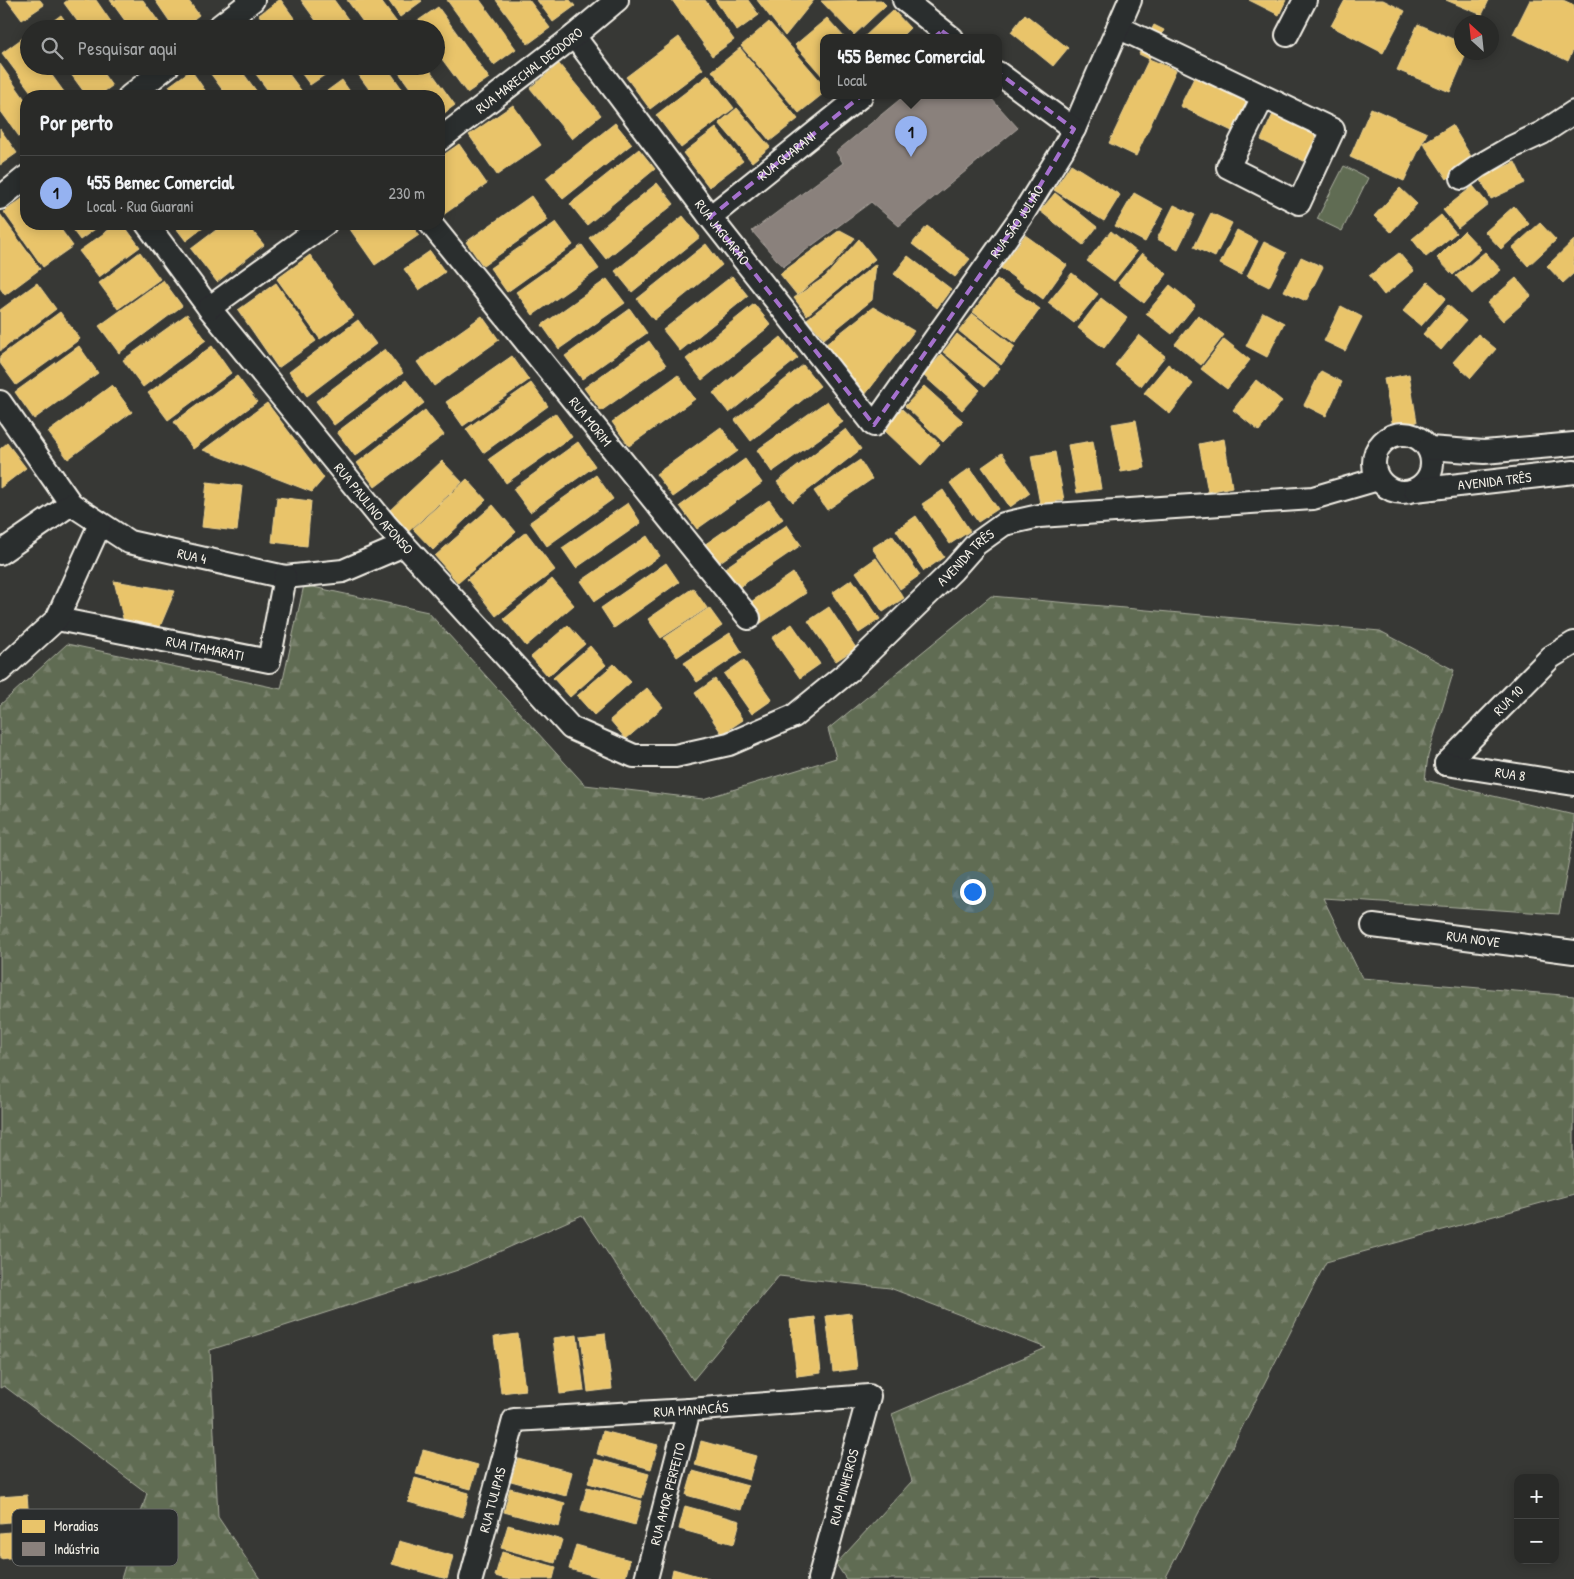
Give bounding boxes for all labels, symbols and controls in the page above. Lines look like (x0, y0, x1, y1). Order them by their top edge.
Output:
north arrow (1454, 15, 1499, 60)
search box (20, 20, 445, 75)
street label: RUA MARECHAL DEODORO (471, 22, 587, 117)
icon: search (38, 34, 66, 62)
popup (820, 34, 1002, 99)
text: Pesquisar aqui (78, 35, 177, 61)
text: 455 Bemec Comercial (838, 43, 985, 69)
text: Local (838, 69, 867, 91)
text: Por perto (40, 108, 113, 137)
pin: 1 (895, 116, 927, 157)
street label: RUA GUARANI (753, 126, 819, 184)
text: 455 Bemec Comercial (87, 169, 234, 195)
street label: RUA SÃO JULIÃO (985, 181, 1048, 262)
text: 1 (53, 182, 59, 204)
text: 230 m (389, 182, 425, 204)
text: Local · Rua Guarani (87, 195, 194, 217)
street label: RUA JAGUARÃO (691, 195, 754, 269)
street label: RUA MORIM (565, 393, 617, 450)
street label: RUA PAULINO AFONSO (330, 459, 418, 558)
street label: AVENIDA TRÊS (1457, 467, 1533, 494)
street label: AVENIDA TRÊS (932, 524, 998, 590)
street label: RUA 4 (176, 543, 208, 568)
street label: RUA ITAMARATI (165, 631, 246, 665)
street label: RUA 10 (1489, 681, 1527, 719)
street label: RUA 8 (1494, 762, 1527, 785)
your location (960, 879, 986, 905)
street label: RUA NOVE (1445, 926, 1501, 951)
street label: RUA MANACÁS (653, 1397, 729, 1421)
street label: RUA AMOR PERFEITO (645, 1440, 689, 1547)
street label: RUA PINHEIROS (824, 1446, 863, 1527)
street label: RUA TULIPAS (474, 1464, 510, 1535)
map controls (1514, 1474, 1559, 1564)
button: + (1514, 1474, 1559, 1519)
legend (12, 1509, 178, 1566)
text: Moradias (54, 1516, 98, 1535)
button: − (1514, 1519, 1559, 1564)
text: Indústria (54, 1539, 99, 1558)

